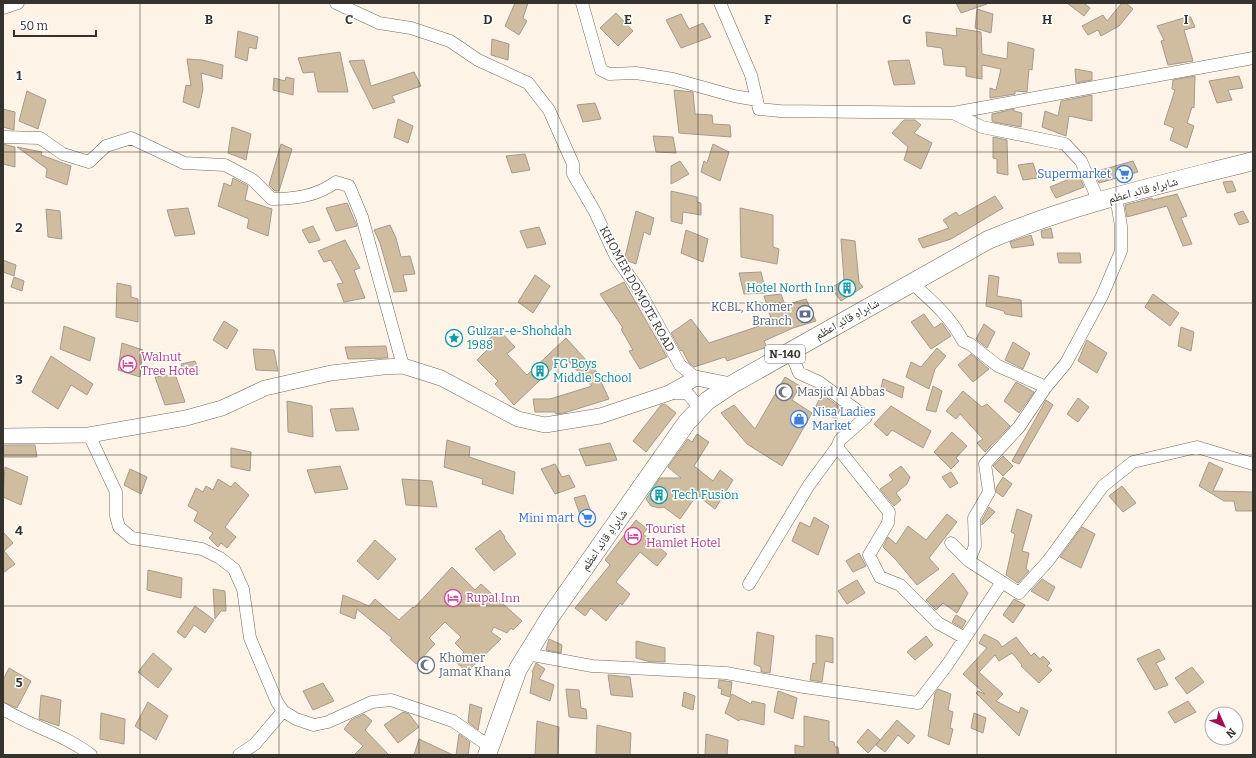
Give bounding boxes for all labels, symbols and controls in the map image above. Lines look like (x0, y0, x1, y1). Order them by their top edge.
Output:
scale bar (14, 12, 96, 38)
text: B (205, 12, 213, 27)
text: C (345, 12, 353, 27)
text: D (483, 12, 493, 27)
text: E (624, 12, 632, 27)
text: F (764, 12, 772, 27)
text: G (902, 12, 912, 27)
text: H (1042, 12, 1052, 27)
text: I (1184, 12, 1189, 27)
text: 50 m (20, 19, 49, 33)
text: 1 (16, 68, 22, 83)
supermarket icon: Supermarket (1114, 164, 1134, 184)
place label: Supermarket (1037, 167, 1112, 181)
street label: شاہراہِ قائدِ اعظم (1107, 174, 1180, 207)
text: 2 (15, 220, 23, 235)
street label: KHOMER DOMOTE ROAD (597, 224, 677, 354)
building icon: Hotel North Inn (837, 278, 857, 298)
place label: Hotel North Inn (746, 281, 834, 295)
street label: شاہراہِ قائدِ اعظم (812, 295, 882, 343)
place label: KCBL, Khomer Branch (711, 300, 793, 328)
bank icon: KCBL, Khomer Branch (795, 304, 815, 324)
place label: Gulzar-e-Shohdah 1988 (467, 324, 572, 352)
place icon: Gulzar-e-Shohdah 1988 (444, 328, 464, 348)
road number: N-140 (765, 345, 805, 363)
place label: Walnut Tree Hotel (141, 350, 199, 378)
hotel icon: Walnut Tree Hotel (118, 354, 138, 374)
place label: FG Boys Middle School (553, 357, 632, 385)
building icon: FG Boys Middle School (530, 361, 550, 381)
text: 3 (15, 372, 23, 387)
mosque icon: Masjid Al Abbas (774, 382, 794, 402)
place label: Masjid Al Abbas (797, 385, 885, 399)
place label: Nisa Ladies Market (812, 405, 876, 433)
shop icon: Nisa Ladies Market (789, 409, 809, 429)
building icon: Tech Fusion (649, 485, 669, 505)
place label: Tech Fusion (672, 488, 739, 502)
street label: شاہراہِ قائدِ اعظم (578, 507, 631, 574)
supermarket icon: Mini mart (577, 508, 597, 528)
place label: Mini mart (518, 511, 575, 525)
place label: Tourist Hamlet Hotel (646, 522, 721, 550)
text: 4 (15, 523, 23, 538)
hotel icon: Tourist Hamlet Hotel (623, 526, 643, 546)
hotel icon: Rupal Inn (443, 588, 463, 608)
place label: Rupal Inn (466, 591, 521, 605)
place label: Khomer Jamat Khana (438, 651, 511, 679)
mosque icon: Khomer Jamat Khana (416, 655, 436, 675)
text: 5 (15, 675, 23, 690)
north arrow (1204, 706, 1244, 746)
text: N (1223, 725, 1238, 741)

